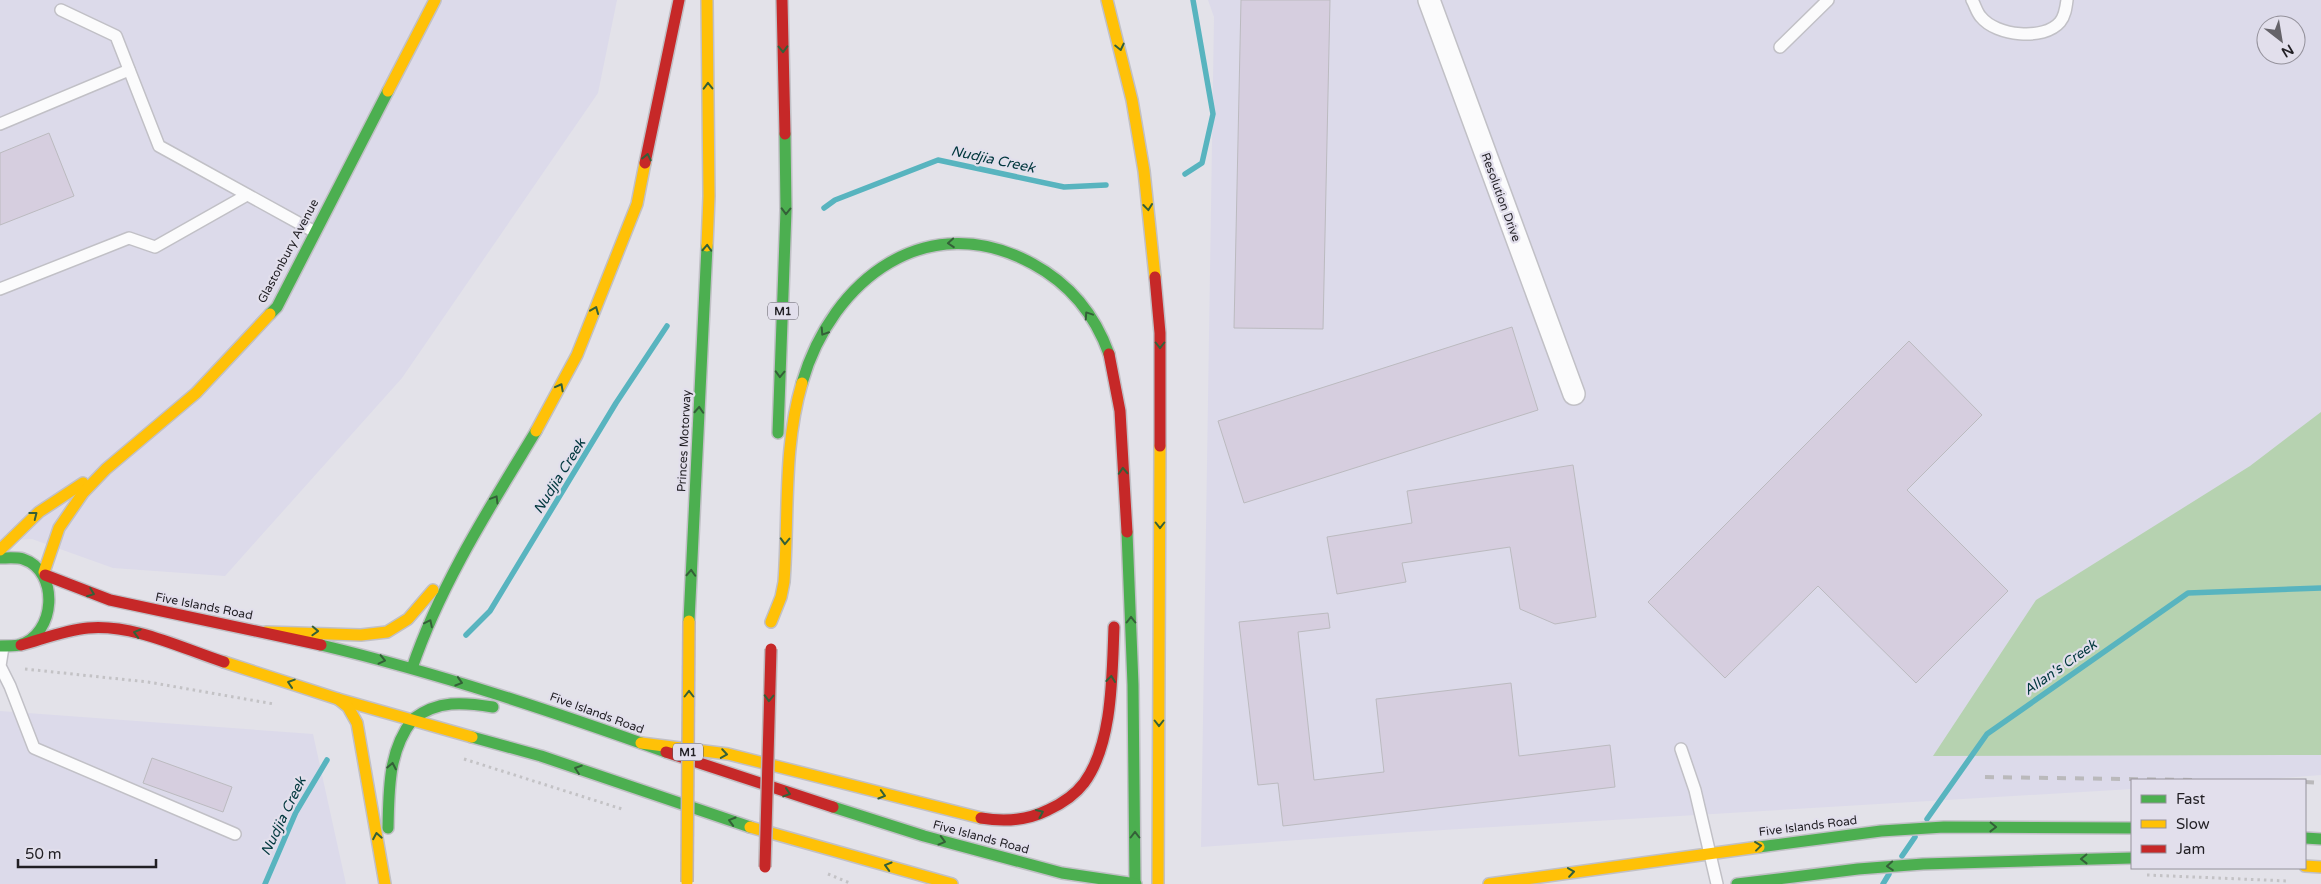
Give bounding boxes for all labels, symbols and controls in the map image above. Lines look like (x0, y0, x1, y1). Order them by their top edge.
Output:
north arrow (2256, 15, 2306, 65)
text: N (2278, 41, 2297, 61)
one-way arrow (1114, 43, 1125, 51)
one-way arrow (777, 45, 788, 53)
one-way arrow (703, 81, 713, 89)
water label: Nudjia Creek (949, 142, 1038, 177)
street label: Resolution Drive (1478, 151, 1524, 244)
one-way arrow (641, 152, 652, 161)
street label: Glastonbury Avenue (255, 196, 321, 305)
one-way arrow (1142, 203, 1153, 211)
one-way arrow (781, 208, 791, 215)
one-way arrow (947, 238, 955, 249)
one-way arrow (701, 244, 712, 252)
road number: M1 (768, 302, 798, 320)
one-way arrow (589, 306, 599, 315)
one-way arrow (1085, 311, 1095, 320)
one-way arrow (820, 326, 830, 335)
one-way arrow (1155, 342, 1165, 350)
one-way arrow (775, 370, 786, 378)
one-way arrow (554, 383, 564, 392)
street label: Princes Motorway (674, 389, 694, 493)
one-way arrow (694, 406, 705, 414)
water label: Nudjia Creek (530, 434, 590, 517)
one-way arrow (1118, 467, 1129, 475)
one-way arrow (489, 495, 499, 504)
one-way arrow (28, 513, 37, 521)
one-way arrow (1155, 522, 1165, 530)
one-way arrow (780, 538, 790, 546)
one-way arrow (686, 568, 697, 576)
one-way arrow (86, 587, 95, 597)
street label: Five Islands Road (154, 590, 254, 622)
one-way arrow (1126, 616, 1136, 624)
one-way arrow (423, 619, 433, 628)
one-way arrow (311, 626, 319, 637)
one-way arrow (133, 629, 141, 639)
water label: Allan's Creek (2020, 635, 2101, 699)
one-way arrow (377, 654, 386, 665)
one-way arrow (1105, 674, 1116, 682)
one-way arrow (454, 677, 463, 687)
one-way arrow (288, 679, 296, 689)
street label: Five Islands Road (548, 689, 646, 737)
one-way arrow (684, 689, 694, 697)
one-way arrow (764, 694, 775, 702)
one-way arrow (1154, 720, 1164, 727)
road number: M1 (673, 744, 703, 760)
one-way arrow (720, 749, 729, 759)
one-way arrow (386, 761, 397, 770)
one-way arrow (574, 765, 582, 775)
water label: Nudjia Creek (257, 773, 310, 858)
legend (2131, 779, 2306, 869)
one-way arrow (782, 787, 791, 797)
one-way arrow (877, 789, 885, 799)
text: Fast (2176, 790, 2206, 808)
one-way arrow (1035, 808, 1044, 819)
street label: Five Islands Road (1758, 813, 1858, 839)
text: Slow (2176, 815, 2210, 833)
one-way arrow (728, 817, 736, 827)
street label: Five Islands Road (931, 817, 1031, 857)
one-way arrow (1989, 822, 1997, 832)
one-way arrow (1130, 831, 1140, 838)
one-way arrow (372, 832, 382, 840)
one-way arrow (938, 835, 947, 846)
scale bar (18, 836, 155, 868)
text: Jam (2176, 840, 2205, 858)
one-way arrow (1753, 842, 1762, 852)
text: 50 m (25, 845, 62, 863)
one-way arrow (2079, 854, 2087, 864)
one-way arrow (884, 861, 892, 871)
one-way arrow (1886, 861, 1894, 872)
one-way arrow (1568, 867, 1576, 878)

